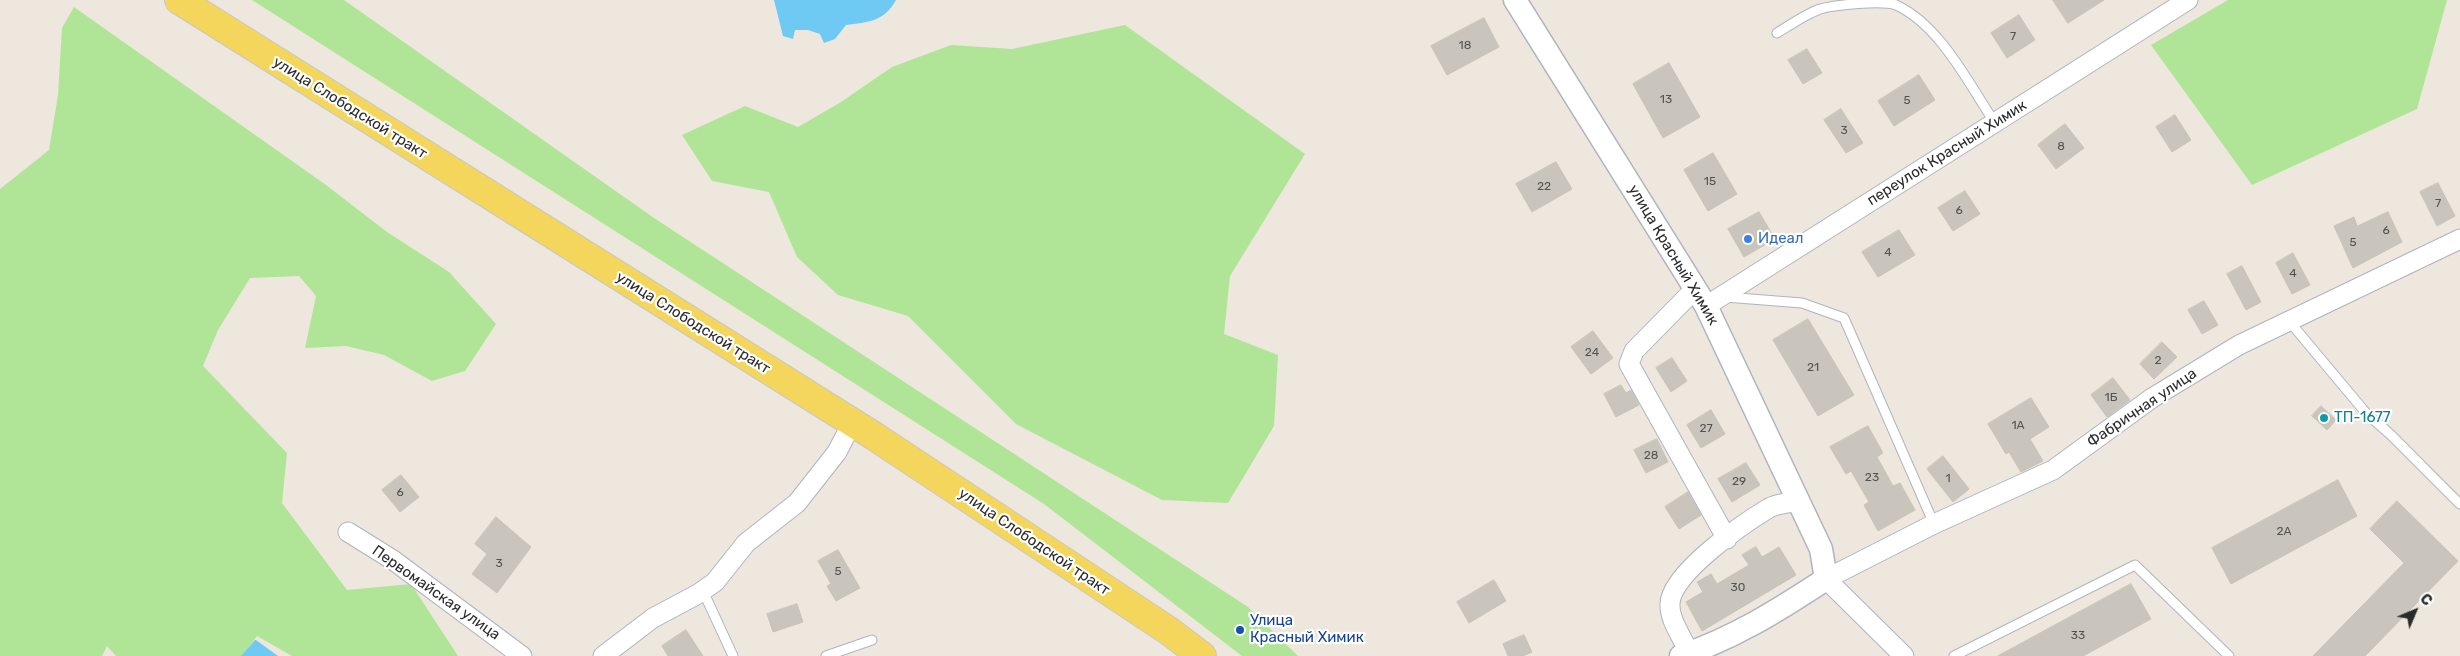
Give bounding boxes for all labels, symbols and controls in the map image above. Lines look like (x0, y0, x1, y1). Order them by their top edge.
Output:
house number: 7 (2010, 30, 2016, 44)
house number: 18 (1459, 39, 1471, 53)
street label: улица Слободской тракт (270, 53, 430, 163)
house number: 13 (1660, 93, 1672, 107)
house number: 5 (1903, 94, 1911, 108)
street label: переулок Красный Химик (1864, 96, 2030, 210)
house number: 3 (1840, 124, 1848, 138)
house number: 8 (2057, 140, 2065, 154)
house number: 15 (1704, 175, 1716, 189)
house number: 22 (1537, 180, 1551, 194)
street label: улица Красный Химик (1624, 182, 1722, 328)
house number: 7 (2435, 197, 2441, 211)
house number: 6 (1955, 204, 1963, 218)
house number: 6 (2382, 224, 2390, 238)
place label: Идеал (1758, 230, 1804, 248)
marker: Идеал (1742, 233, 1754, 245)
house number: 5 (2349, 236, 2357, 250)
house number: 4 (1884, 246, 1892, 260)
house number: 4 (2289, 267, 2297, 281)
street label: улица Слободской тракт (613, 268, 773, 378)
house number: 24 (1585, 346, 1599, 360)
house number: 2 (2154, 354, 2162, 368)
house number: 21 (1807, 361, 1819, 375)
street label: Фабричная улица (2084, 365, 2200, 451)
house number: 1Б (2105, 391, 2117, 405)
place label: ТП-1677 (2334, 409, 2390, 427)
marker: ТП-1677 (2318, 412, 2330, 424)
house number: 1А (2011, 419, 2025, 433)
house number: 27 (1699, 422, 1713, 436)
house number: 28 (1644, 449, 1658, 463)
house number: 23 (1865, 471, 1879, 485)
house number: 1 (1945, 472, 1951, 486)
house number: 29 (1732, 475, 1746, 489)
street label: улица Слободской тракт (955, 485, 1113, 599)
house number: 6 (396, 486, 404, 500)
house number: 2А (2276, 525, 2292, 539)
street label: Первомайская улица (368, 542, 504, 644)
house number: 3 (495, 557, 503, 571)
house number: 5 (834, 565, 842, 579)
house number: 30 (1731, 581, 1745, 595)
north arrow (2390, 586, 2440, 636)
text: С (2416, 591, 2435, 610)
place label: Улица Красный Химик (1250, 612, 1364, 647)
marker: Улица Красный Химик (1234, 624, 1246, 636)
house number: 33 (2071, 629, 2085, 643)

